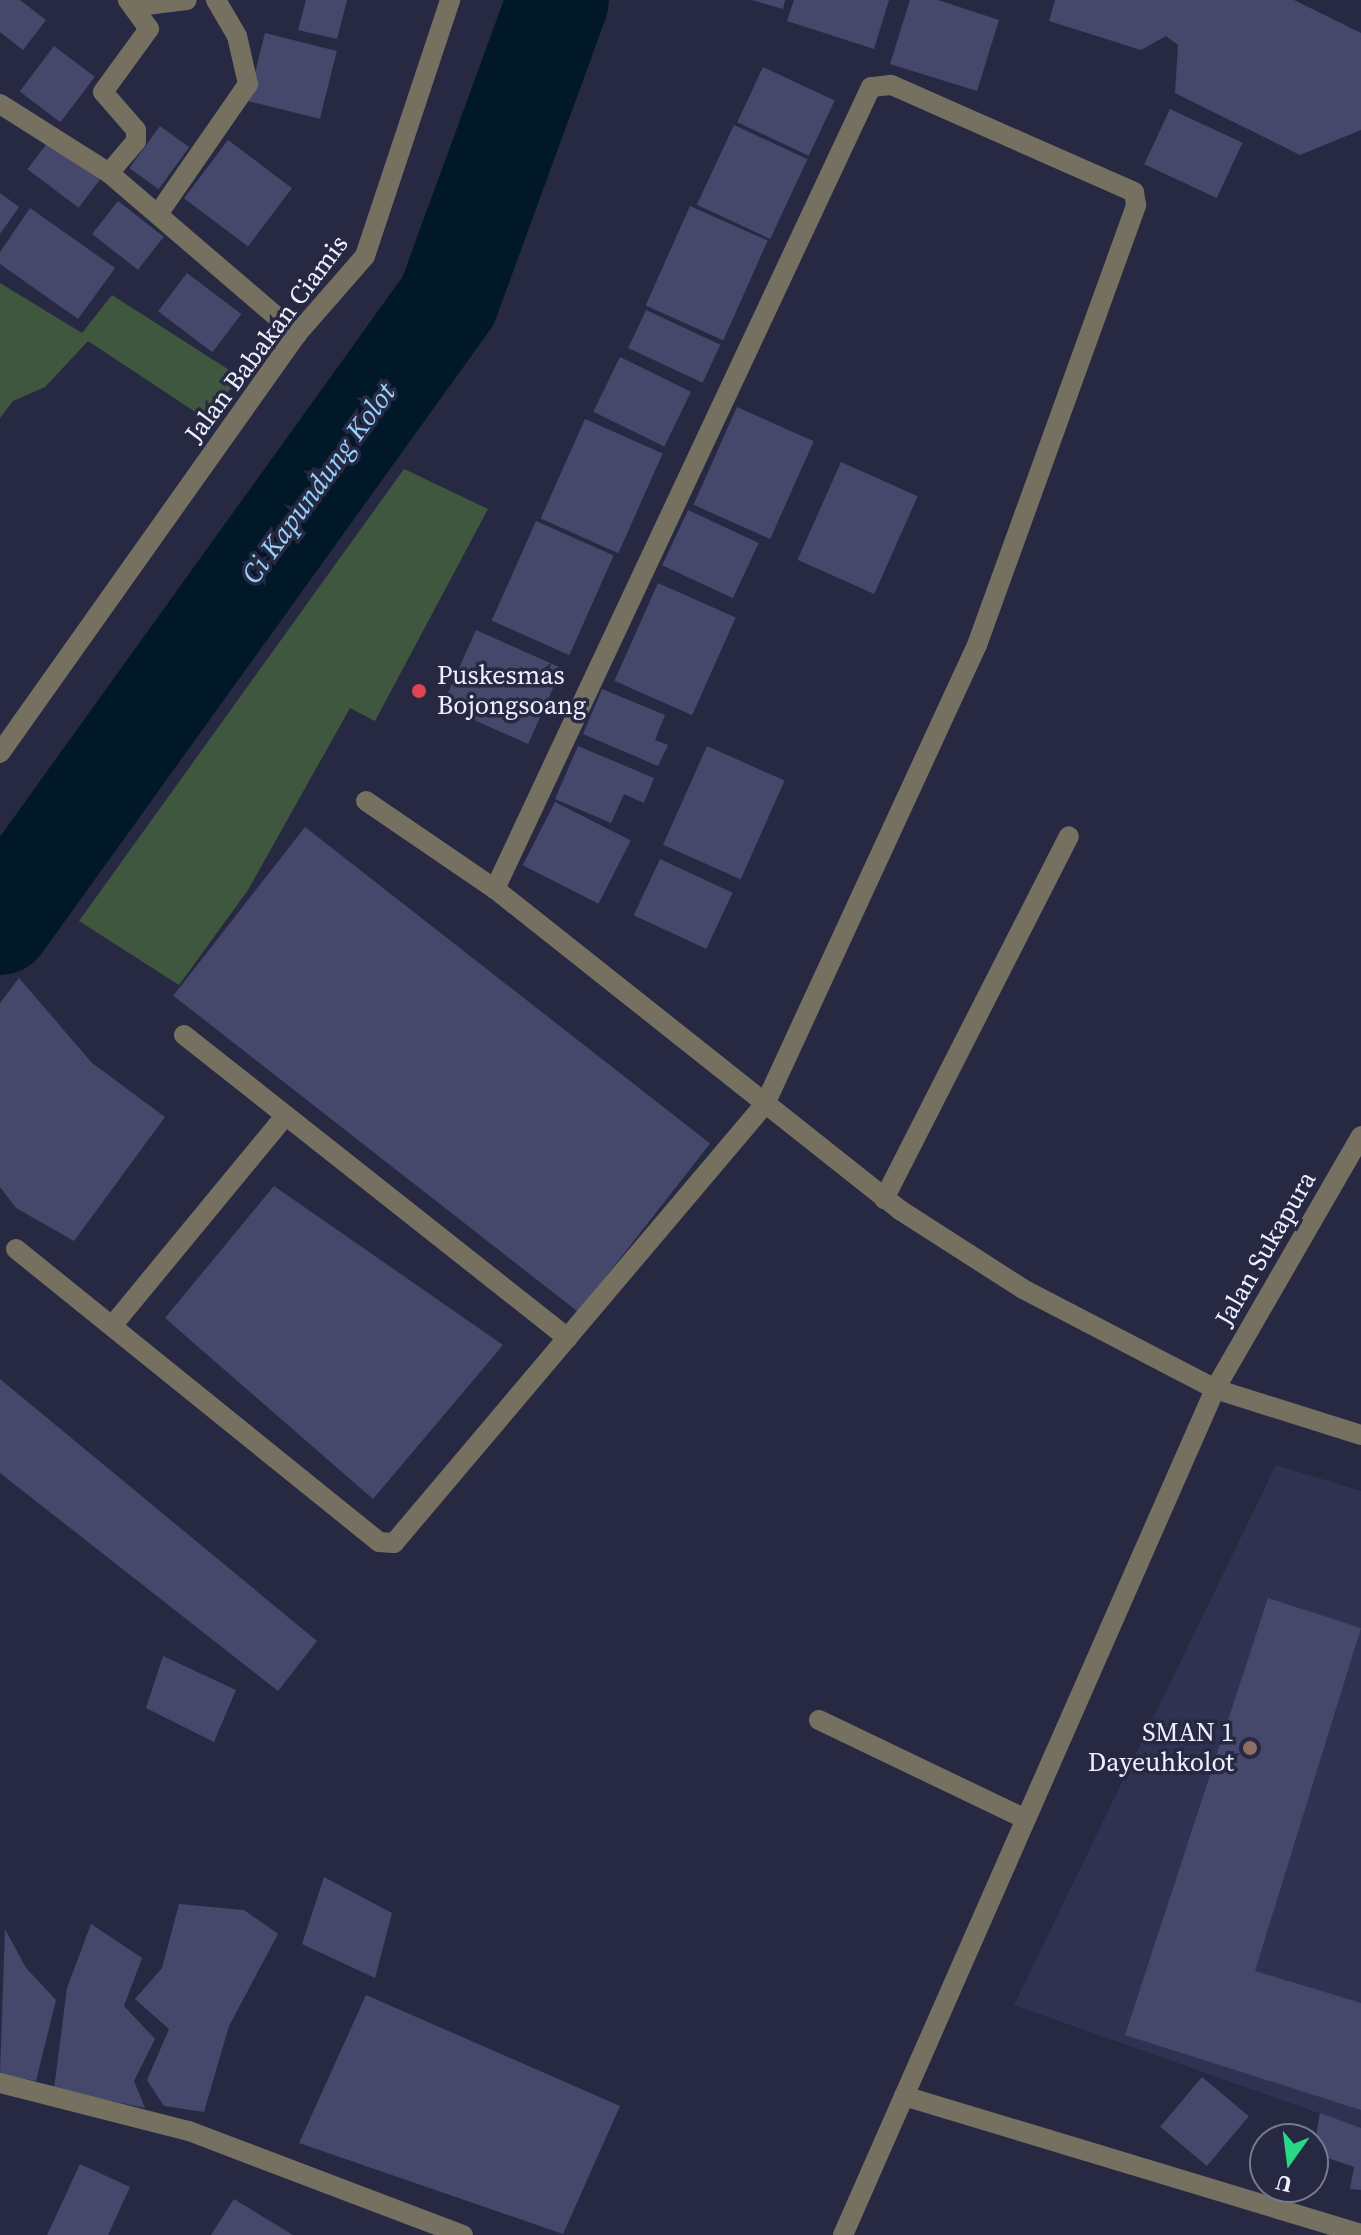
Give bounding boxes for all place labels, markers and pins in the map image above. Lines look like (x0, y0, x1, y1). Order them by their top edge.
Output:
place label: Puskesmas Bojongsoang (437, 660, 586, 722)
marker: Puskesmas Bojongsoang (408, 680, 430, 702)
place label: SMAN 1 Dayeuhkolot (1088, 1717, 1234, 1778)
marker: SMAN 1 Dayeuhkolot (1241, 1739, 1259, 1757)

